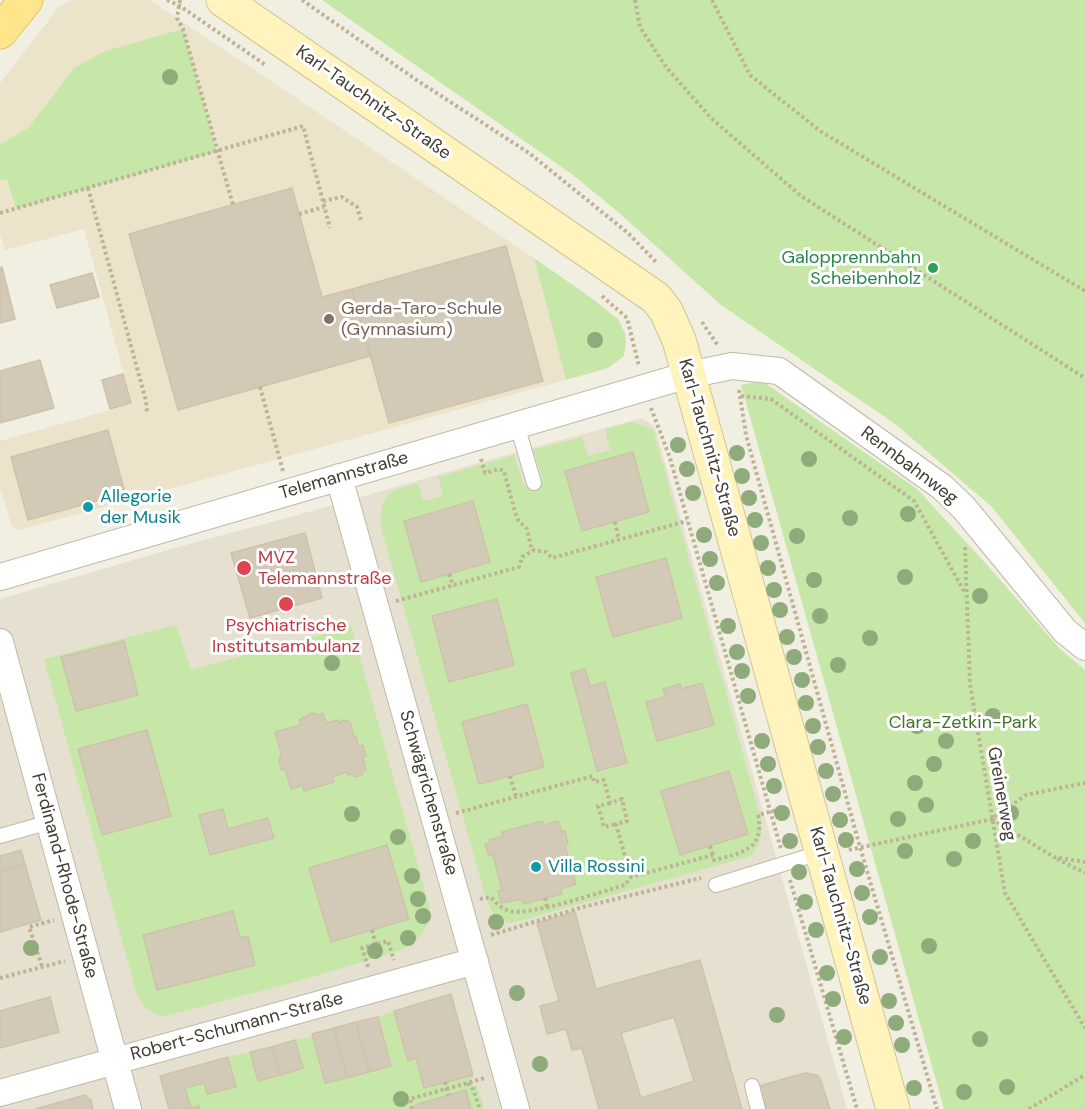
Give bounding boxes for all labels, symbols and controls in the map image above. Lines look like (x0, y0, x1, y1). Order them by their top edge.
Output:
street label: Karl-Tauchnitz-Straße (291, 41, 455, 165)
place label: Galopprennbahn Scheibenholz (781, 247, 921, 290)
marker: Galopprennbahn Scheibenholz (926, 261, 940, 275)
place label: Gerda-Taro-Schule (Gymnasium) (341, 298, 502, 340)
marker: Gerda-Taro-Schule (Gymnasium) (322, 312, 336, 326)
street label: Karl-Tauchnitz-Straße (673, 356, 745, 540)
street label: Rennbahnweg (856, 422, 962, 510)
street label: Telemannstraße (277, 447, 411, 505)
place label: Allegorie der Musik (100, 486, 181, 528)
marker: Allegorie der Musik (81, 500, 95, 514)
place label: MVZ Telemannstraße (258, 547, 391, 590)
marker: MVZ Telemannstraße (235, 559, 253, 577)
marker: Psychiatrische Institutsambulanz (277, 595, 295, 613)
place label: Psychiatrische Institutsambulanz (212, 615, 360, 658)
street label: Schwägrichenstraße (394, 708, 462, 878)
park label: Clara-Zetkin-Park (889, 712, 1037, 734)
street label: Greinerweg (982, 745, 1020, 843)
street label: Ferdinand-Rhode-Straße (26, 771, 102, 981)
street label: Karl-Tauchnitz-Straße (804, 824, 876, 1008)
place label: Villa Rossini (548, 856, 645, 878)
marker: Villa Rossini (529, 860, 543, 874)
street label: Robert-Schumann-Straße (128, 988, 346, 1066)

